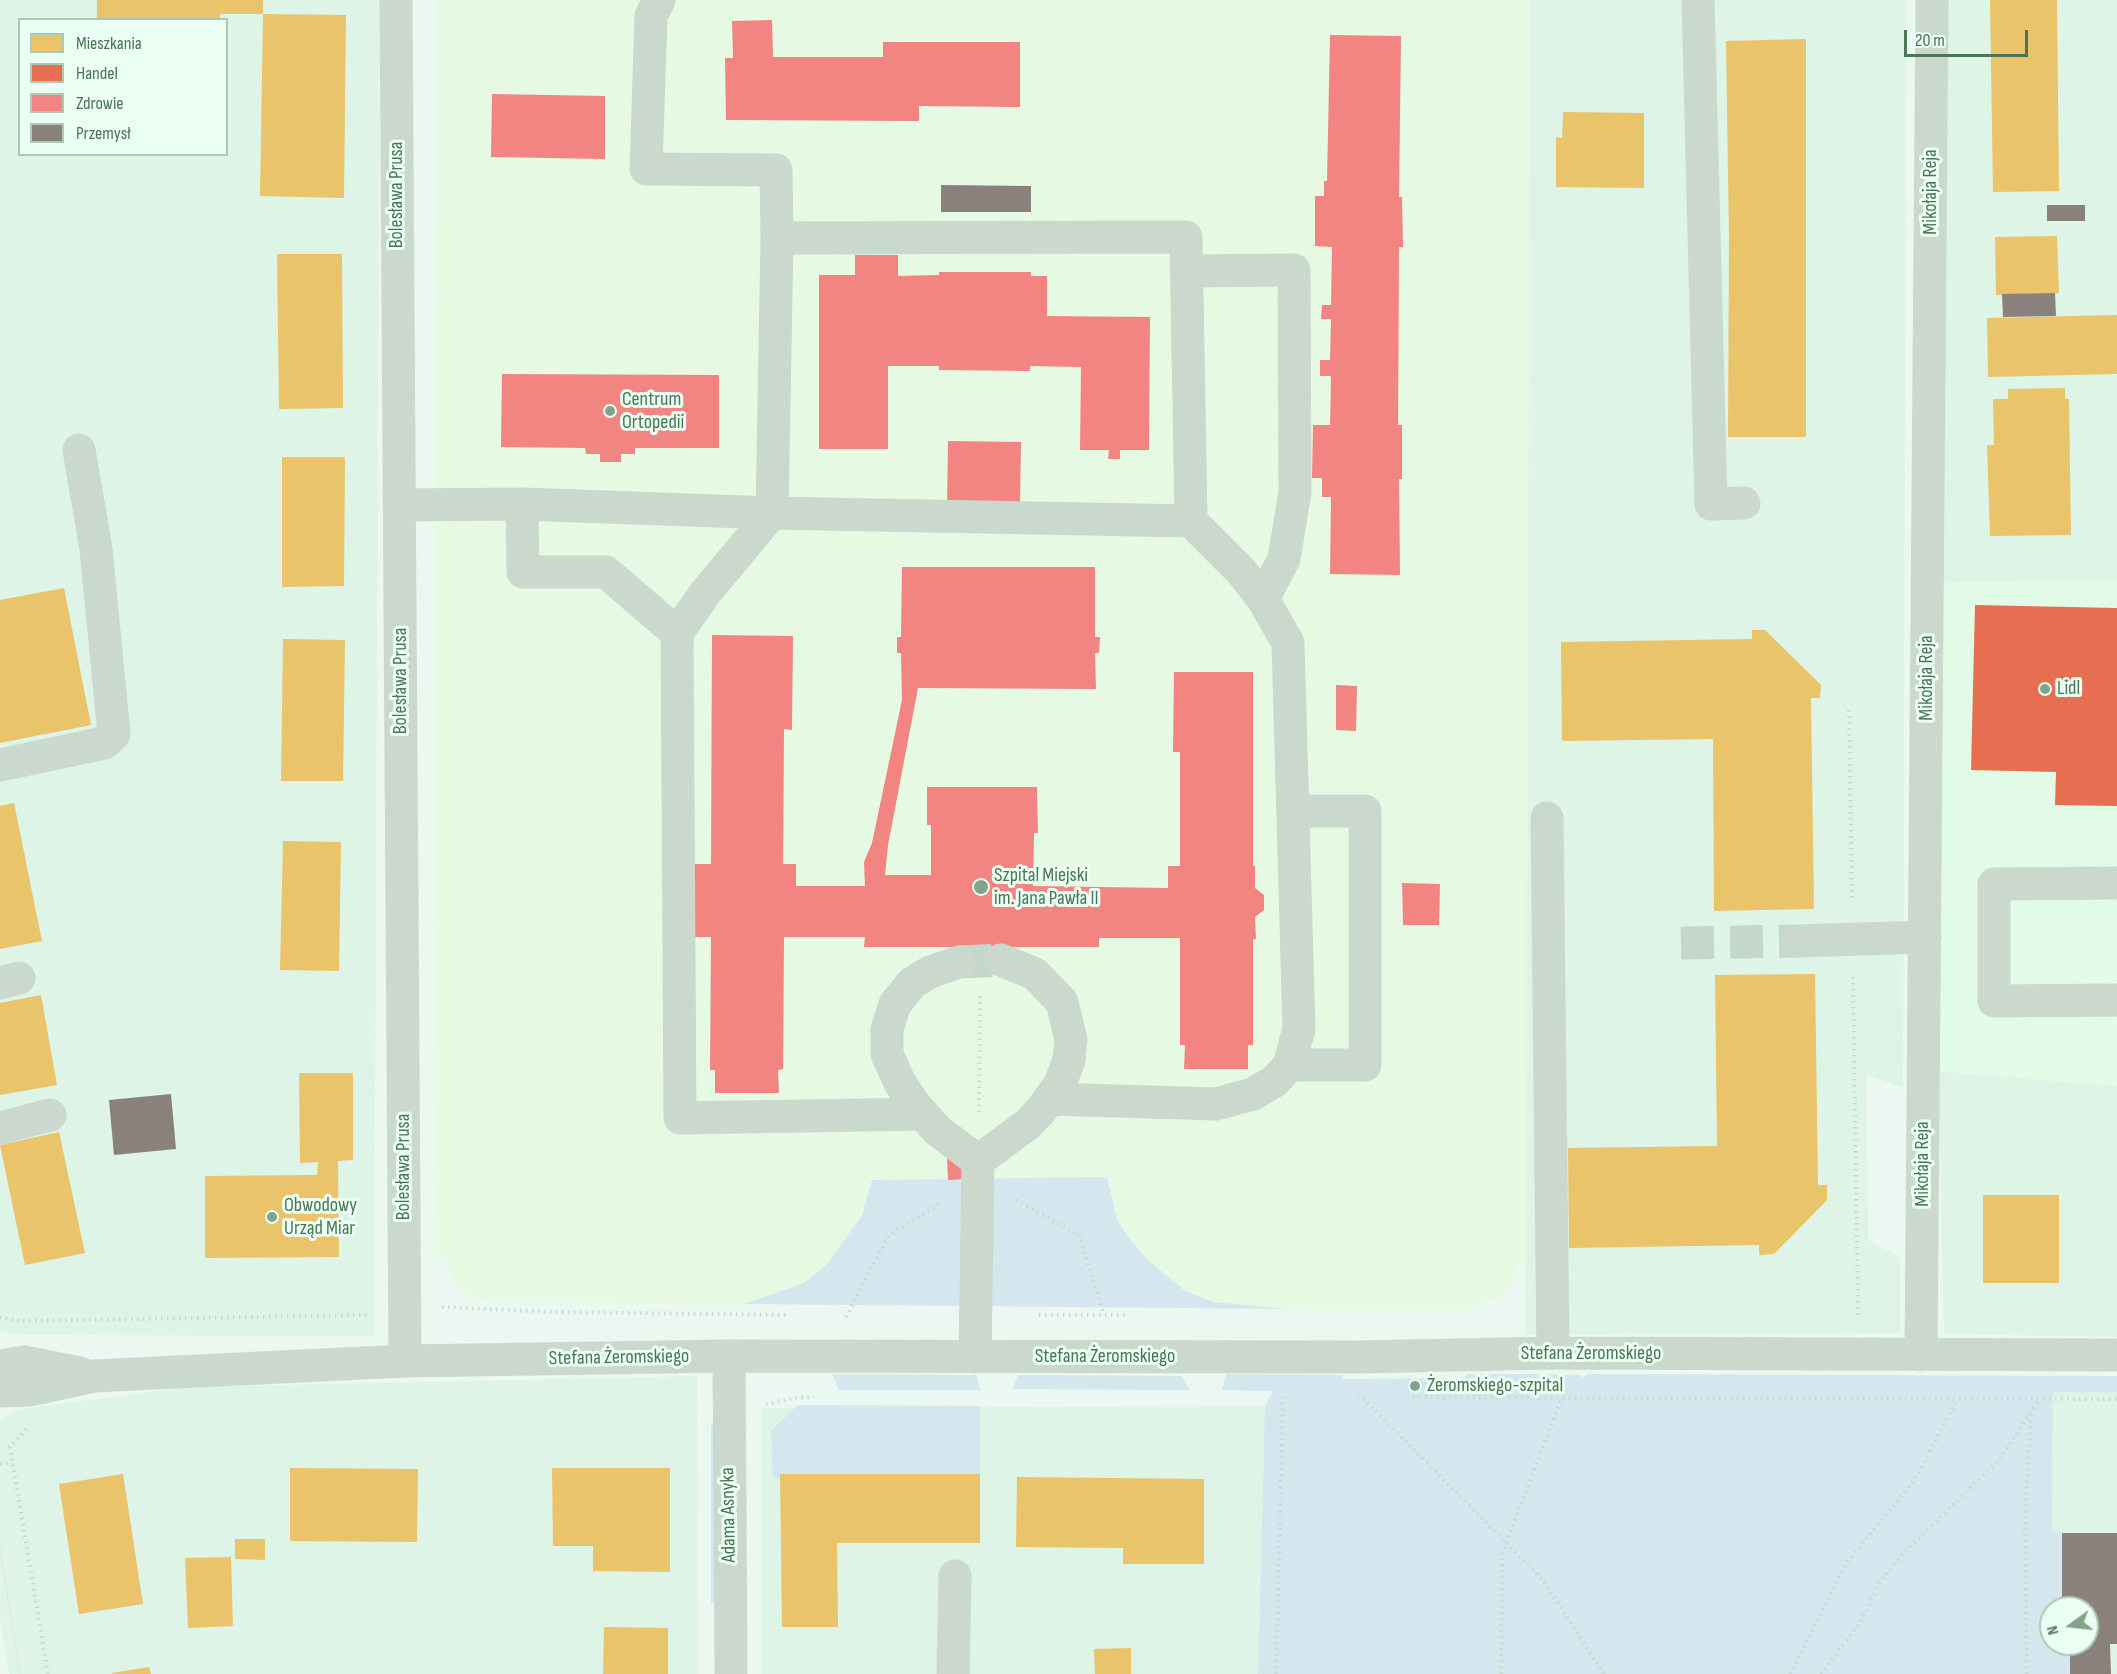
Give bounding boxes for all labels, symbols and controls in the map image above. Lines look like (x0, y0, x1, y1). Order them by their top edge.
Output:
legend (18, 18, 228, 156)
scale bar (1907, 18, 2032, 56)
text: 20 m (1915, 30, 1945, 51)
text: Mieszkania (76, 33, 142, 54)
text: Handel (76, 63, 118, 84)
text: Zdrowie (76, 93, 124, 114)
text: Przemysł (76, 123, 131, 144)
street label: Bolesława Prusa (385, 142, 409, 248)
street label: Mikołaja Reja (1919, 149, 1943, 235)
place label: Centrum Ortopedii (622, 388, 684, 435)
marker: Centrum Ortopedii (603, 404, 617, 418)
street label: Bolesława Prusa (389, 628, 413, 734)
street label: Mikołaja Reja (1915, 635, 1939, 721)
place label: Lidl (2057, 677, 2080, 701)
marker: Lidl (2038, 682, 2052, 696)
place label: Szpital Miejski im. Jana Pawła II (994, 864, 1098, 911)
marker: Szpital Miejski im. Jana Pawła II (972, 878, 990, 896)
street label: Bolesława Prusa (392, 1114, 416, 1220)
street label: Mikołaja Reja (1911, 1121, 1935, 1207)
place label: Obwodowy Urząd Miar (284, 1194, 357, 1241)
marker: Obwodowy Urząd Miar (265, 1210, 279, 1224)
street label: Stefana Żeromskiego (1521, 1342, 1661, 1366)
street label: Stefana Żeromskiego (549, 1345, 689, 1371)
street label: Stefana Żeromskiego (1035, 1345, 1175, 1369)
place label: Żeromskiego-szpital (1427, 1374, 1563, 1398)
marker: Żeromskiego-szpital (1408, 1379, 1422, 1393)
street label: Adama Asnyka (716, 1467, 742, 1563)
north arrow (2039, 1596, 2099, 1656)
text: N (2043, 1624, 2063, 1637)

